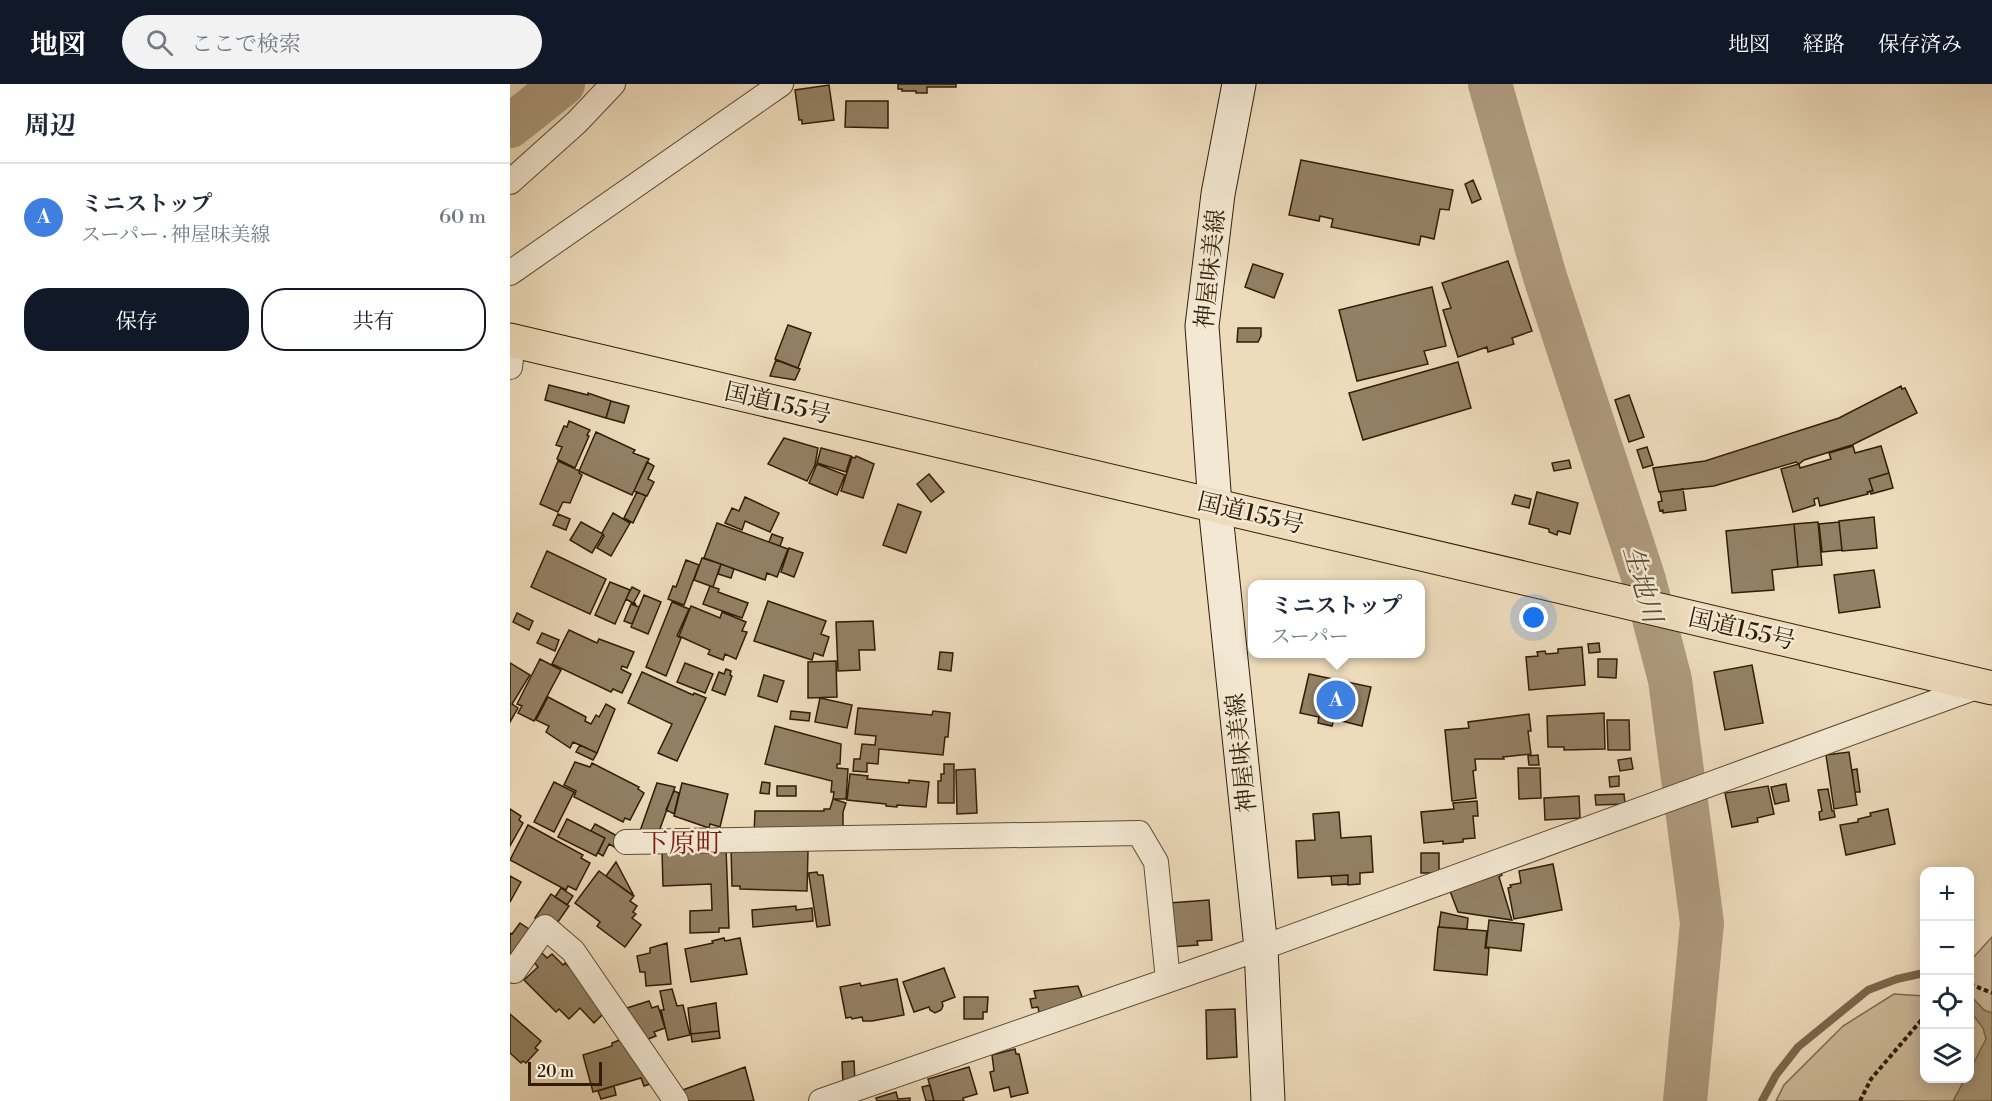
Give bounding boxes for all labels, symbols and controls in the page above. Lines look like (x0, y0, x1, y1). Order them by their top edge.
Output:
search box (122, 15, 542, 69)
icon: search (143, 26, 176, 59)
text: 地図 (30, 28, 86, 63)
text: ここで検索 (191, 31, 301, 58)
text: 地図 (1728, 32, 1770, 58)
text: 経路 (1803, 32, 1845, 58)
text: 保存済み (1878, 32, 1962, 58)
text: 周辺 (24, 110, 76, 142)
text: ミニストップ (81, 191, 212, 218)
text: A (36, 205, 51, 230)
text: 60 m (439, 205, 486, 230)
street label: 神屋味美線 (1190, 208, 1232, 330)
text: スーパー · 神屋味美線 (81, 223, 271, 248)
button: 保存 (24, 288, 249, 351)
button: 共有 (261, 288, 486, 351)
street label: 国道155号 (721, 377, 834, 431)
street label: 国道155号 (1194, 487, 1307, 541)
water label: 生地川 (1616, 542, 1669, 629)
popup (1248, 580, 1425, 658)
text: ミニストップ (1271, 593, 1402, 620)
your location (1519, 603, 1548, 632)
street label: 国道155号 (1685, 603, 1798, 657)
text: スーパー (1271, 625, 1349, 650)
pin: A (1316, 678, 1356, 722)
street label: 神屋味美線 (1221, 692, 1263, 814)
district label: 下原町 (642, 827, 723, 861)
map controls (1920, 867, 1974, 1083)
button: + (1920, 867, 1974, 921)
button: − (1920, 921, 1974, 975)
button: locate (1920, 975, 1974, 1029)
button: layers (1920, 1029, 1974, 1083)
scale bar (528, 1059, 602, 1086)
text: 20 m (537, 1062, 574, 1082)

